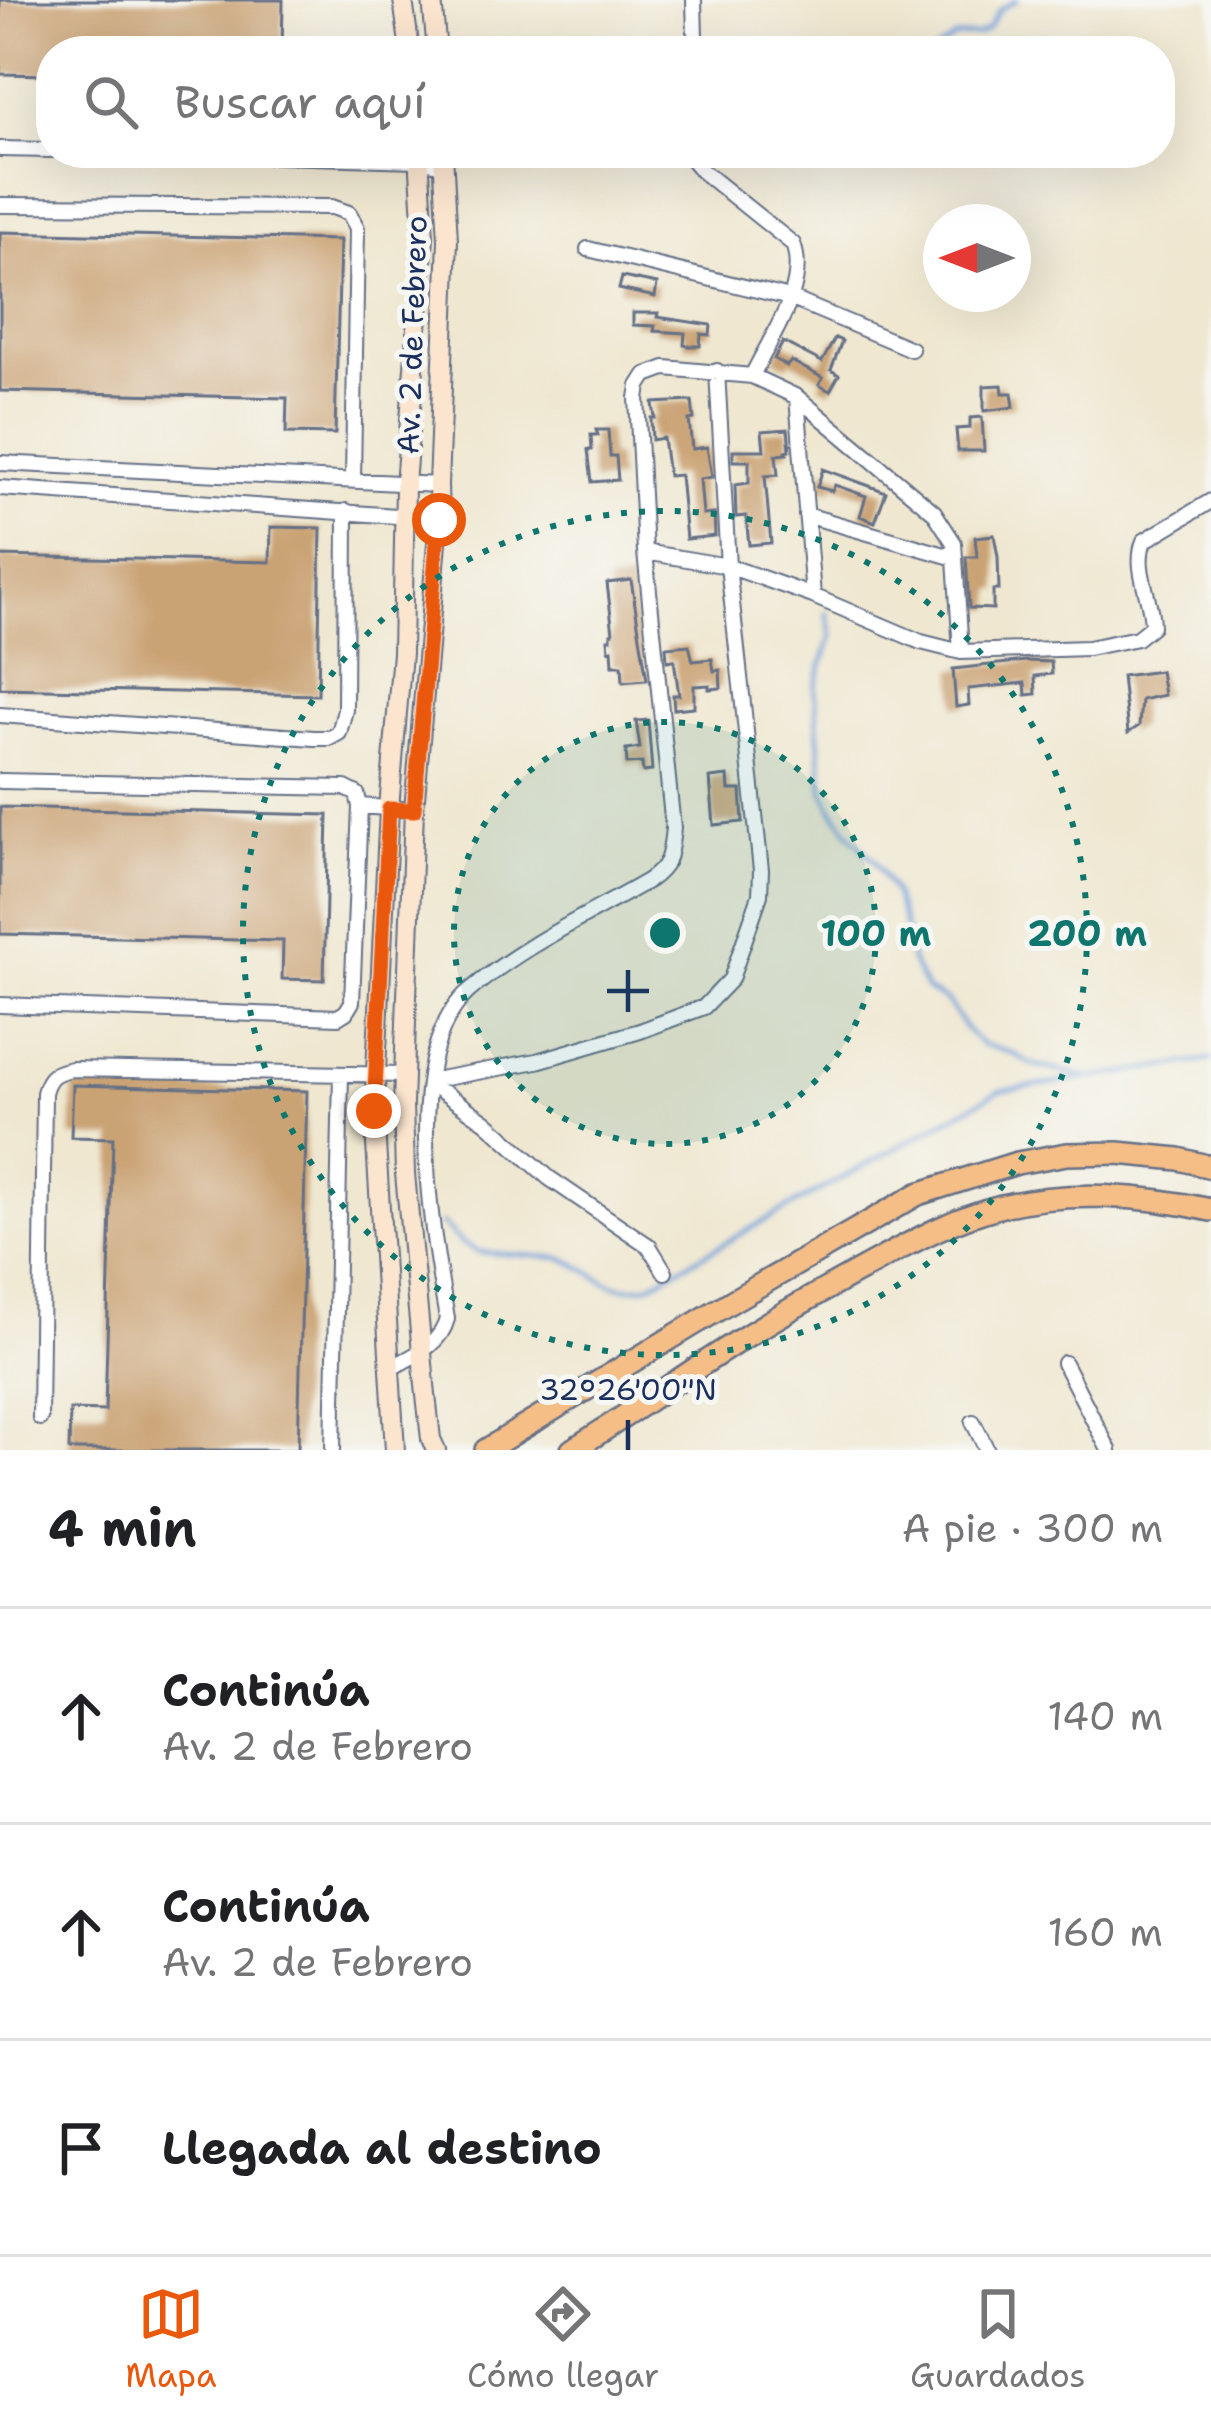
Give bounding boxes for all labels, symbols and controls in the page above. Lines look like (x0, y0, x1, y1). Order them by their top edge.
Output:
search box (36, 36, 1175, 168)
icon: search (78, 69, 144, 135)
text: Buscar aquí (174, 72, 426, 132)
north arrow (923, 204, 1031, 312)
street label: Av. 2 de Febrero (387, 215, 437, 455)
route start (412, 493, 466, 547)
text: 100 m (821, 909, 932, 958)
text: 200 m (1027, 909, 1147, 958)
centre of rings (644, 912, 686, 954)
route end (347, 1084, 401, 1138)
text: 32°26'00"N (539, 1369, 717, 1410)
text: 4 min (48, 1494, 197, 1562)
text: A pie · 300 m (902, 1502, 1163, 1554)
text: Continúa (162, 1660, 370, 1720)
icon: ahead (48, 1683, 114, 1749)
text: 140 m (1047, 1690, 1163, 1742)
text: Av. 2 de Febrero (162, 1720, 473, 1772)
text: Continúa (162, 1876, 370, 1936)
icon: ahead (48, 1899, 114, 1965)
text: 160 m (1048, 1906, 1163, 1958)
text: Av. 2 de Febrero (162, 1936, 473, 1988)
icon: arrive (48, 2115, 114, 2181)
text: Llegada al destino (162, 2118, 602, 2178)
tab: Mapa (125, 2281, 217, 2398)
tab: Cómo llegar (467, 2281, 659, 2398)
tab: Guardados (910, 2281, 1086, 2398)

